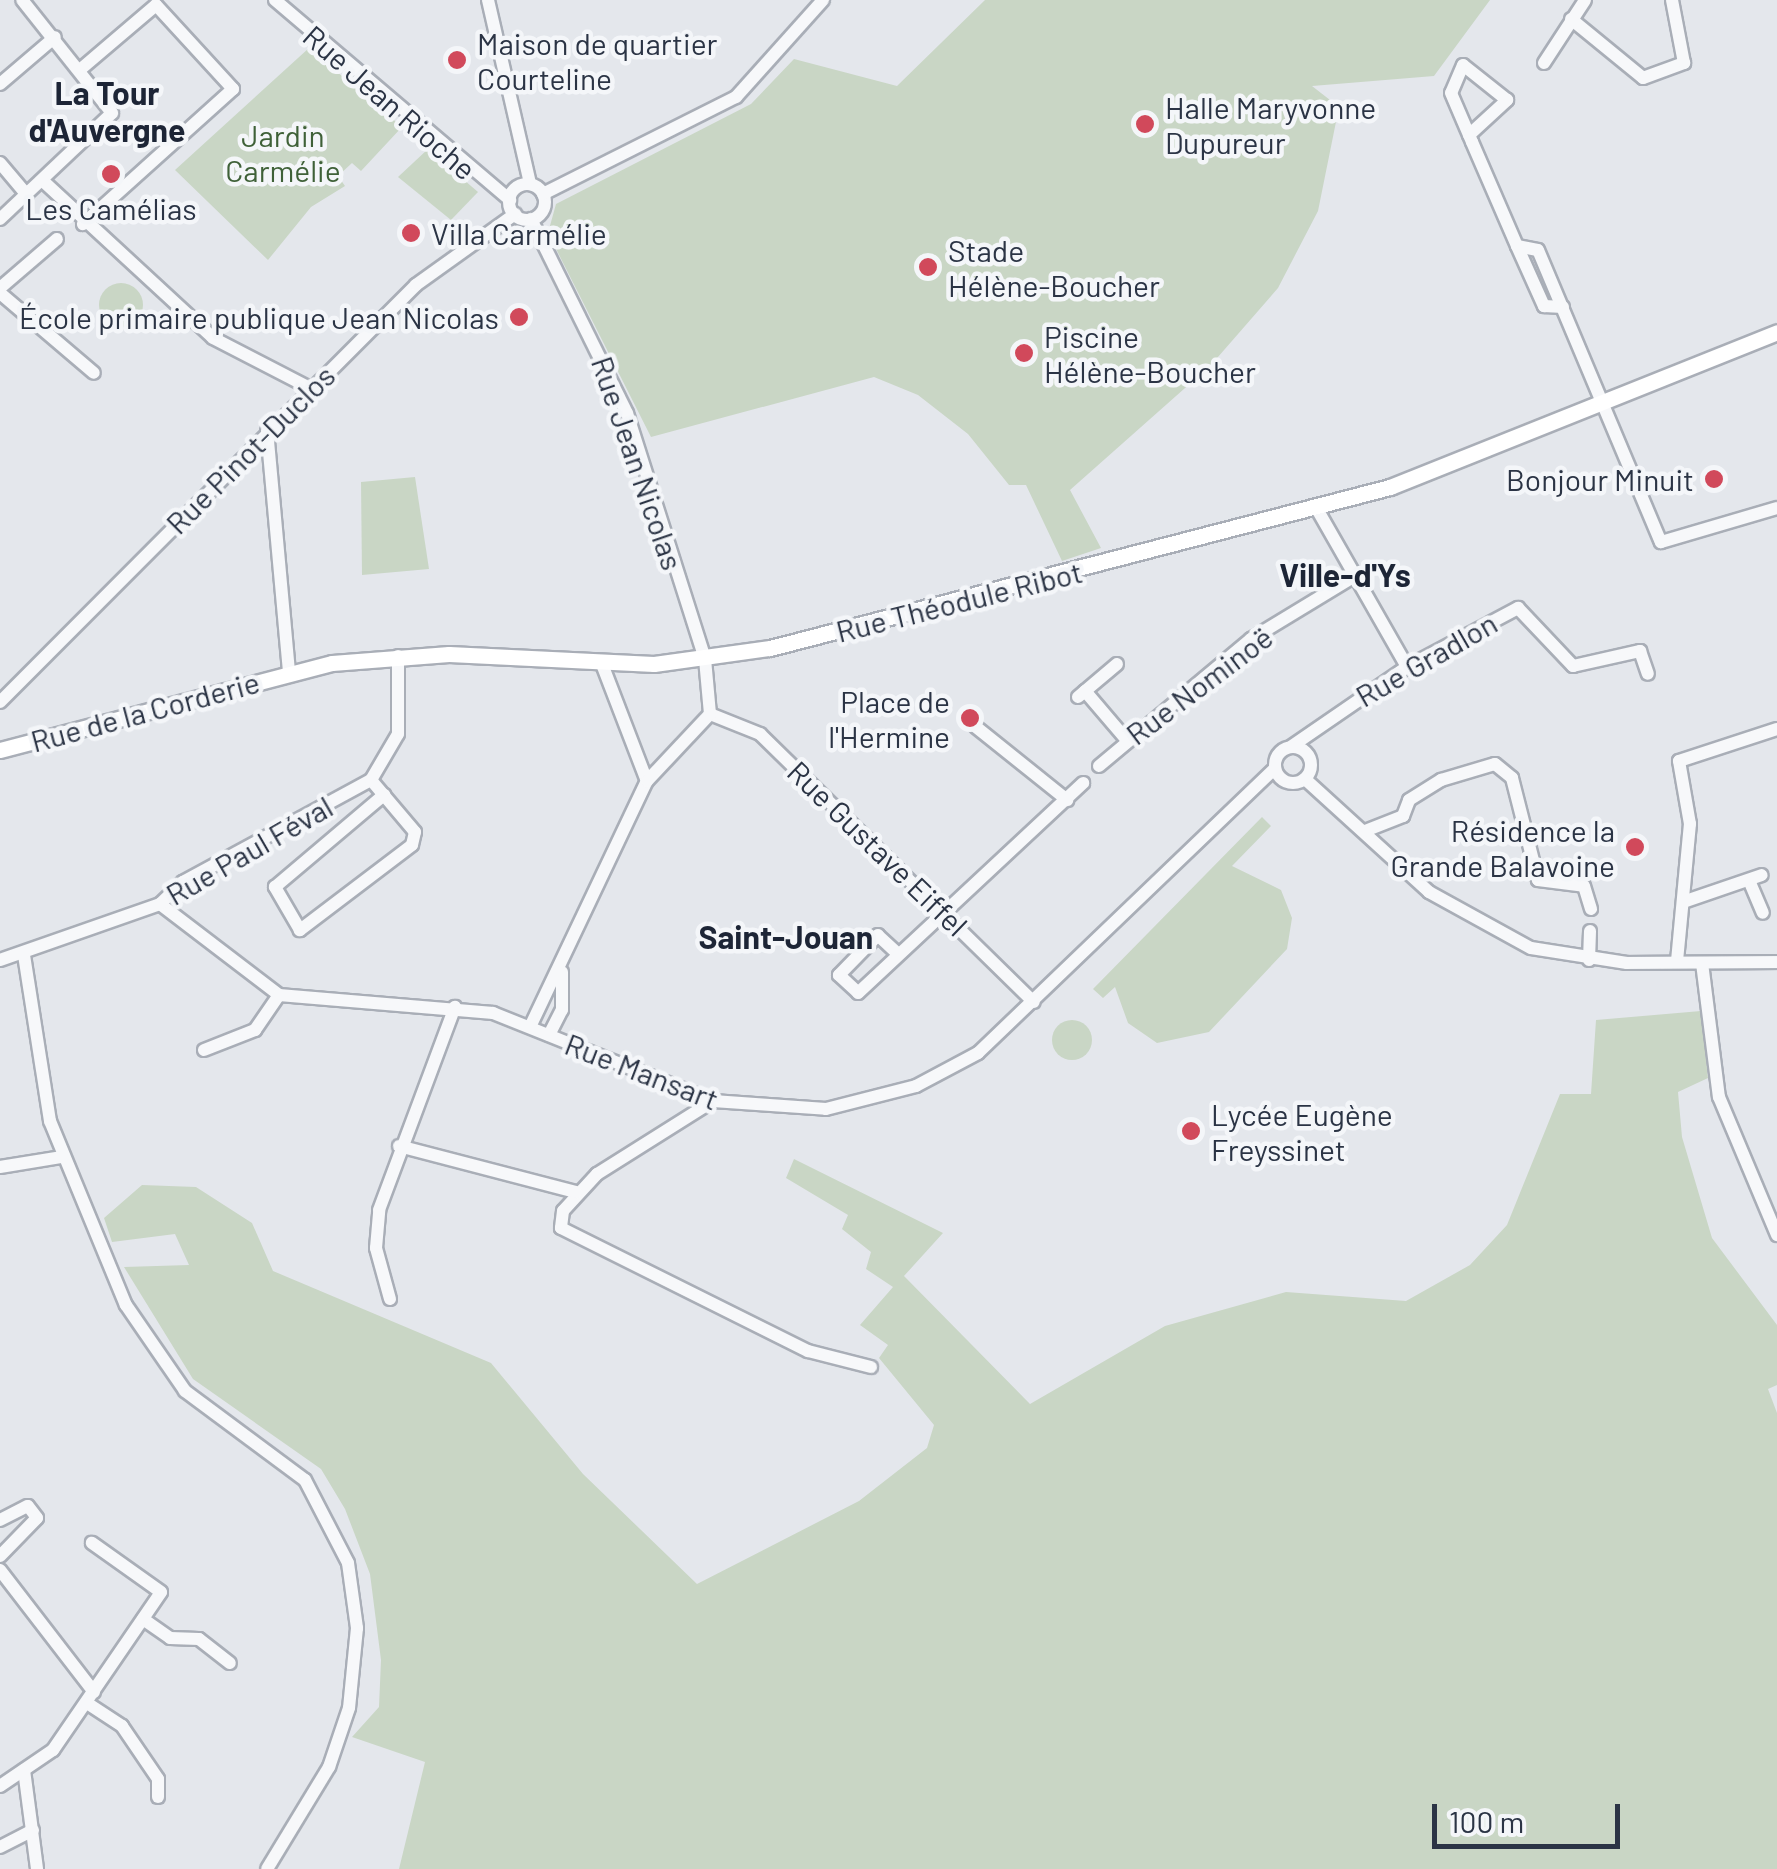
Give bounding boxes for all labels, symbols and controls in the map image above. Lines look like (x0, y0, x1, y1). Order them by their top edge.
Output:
street label: Rue Jean Rioche (296, 17, 484, 187)
place label: Maison de quartier Courteline (477, 25, 718, 96)
marker: Maison de quartier Courteline (446, 49, 468, 71)
district label: La Tour d'Auvergne (29, 74, 185, 149)
place label: Halle Maryvonne Dupureur (1165, 89, 1376, 160)
marker: Halle Maryvonne Dupureur (1134, 113, 1156, 135)
park label: Jardin Carmélie (225, 117, 341, 188)
marker: Les Camélias (100, 163, 122, 185)
place label: Les Camélias (25, 190, 197, 226)
place label: Villa Carmélie (431, 215, 607, 251)
marker: Villa Carmélie (400, 222, 422, 244)
place label: Stade Hélène-Boucher (948, 232, 1160, 302)
marker: Stade Hélène-Boucher (917, 256, 939, 278)
place label: École primaire publique Jean Nicolas (19, 299, 499, 335)
marker: École primaire publique Jean Nicolas (508, 306, 530, 328)
place label: Piscine Hélène-Boucher (1044, 318, 1256, 388)
marker: Piscine Hélène-Boucher (1013, 342, 1035, 364)
street label: Rue Jean Nicolas (585, 351, 691, 575)
street label: Rue Pinot-Duclos (158, 357, 342, 541)
place label: Bonjour Minuit (1506, 461, 1694, 497)
marker: Bonjour Minuit (1703, 468, 1725, 490)
street label: Rue Théodule Ribot (832, 553, 1086, 649)
district label: Ville-d'Ys (1279, 555, 1411, 593)
street label: Rue Gradlon (1349, 604, 1503, 714)
street label: Rue Nominoë (1119, 618, 1279, 752)
street label: Rue de la Corderie (27, 663, 263, 759)
place label: Place de l'Hermine (828, 683, 950, 754)
marker: Place de l'Hermine (959, 707, 981, 729)
street label: Rue Gustave Eiffel (781, 753, 975, 943)
street label: Rue Paul Féval (159, 788, 339, 912)
place label: Résidence la Grande Balavoine (1390, 812, 1615, 882)
marker: Résidence la Grande Balavoine (1624, 836, 1646, 858)
district label: Saint-Jouan (699, 917, 873, 955)
street label: Rue Mansart (560, 1025, 724, 1117)
place label: Lycée Eugène Freyssinet (1211, 1096, 1393, 1166)
marker: Lycée Eugène Freyssinet (1180, 1120, 1202, 1142)
scale bar (1437, 1784, 1624, 1846)
text: 100 m (1449, 1803, 1524, 1839)

